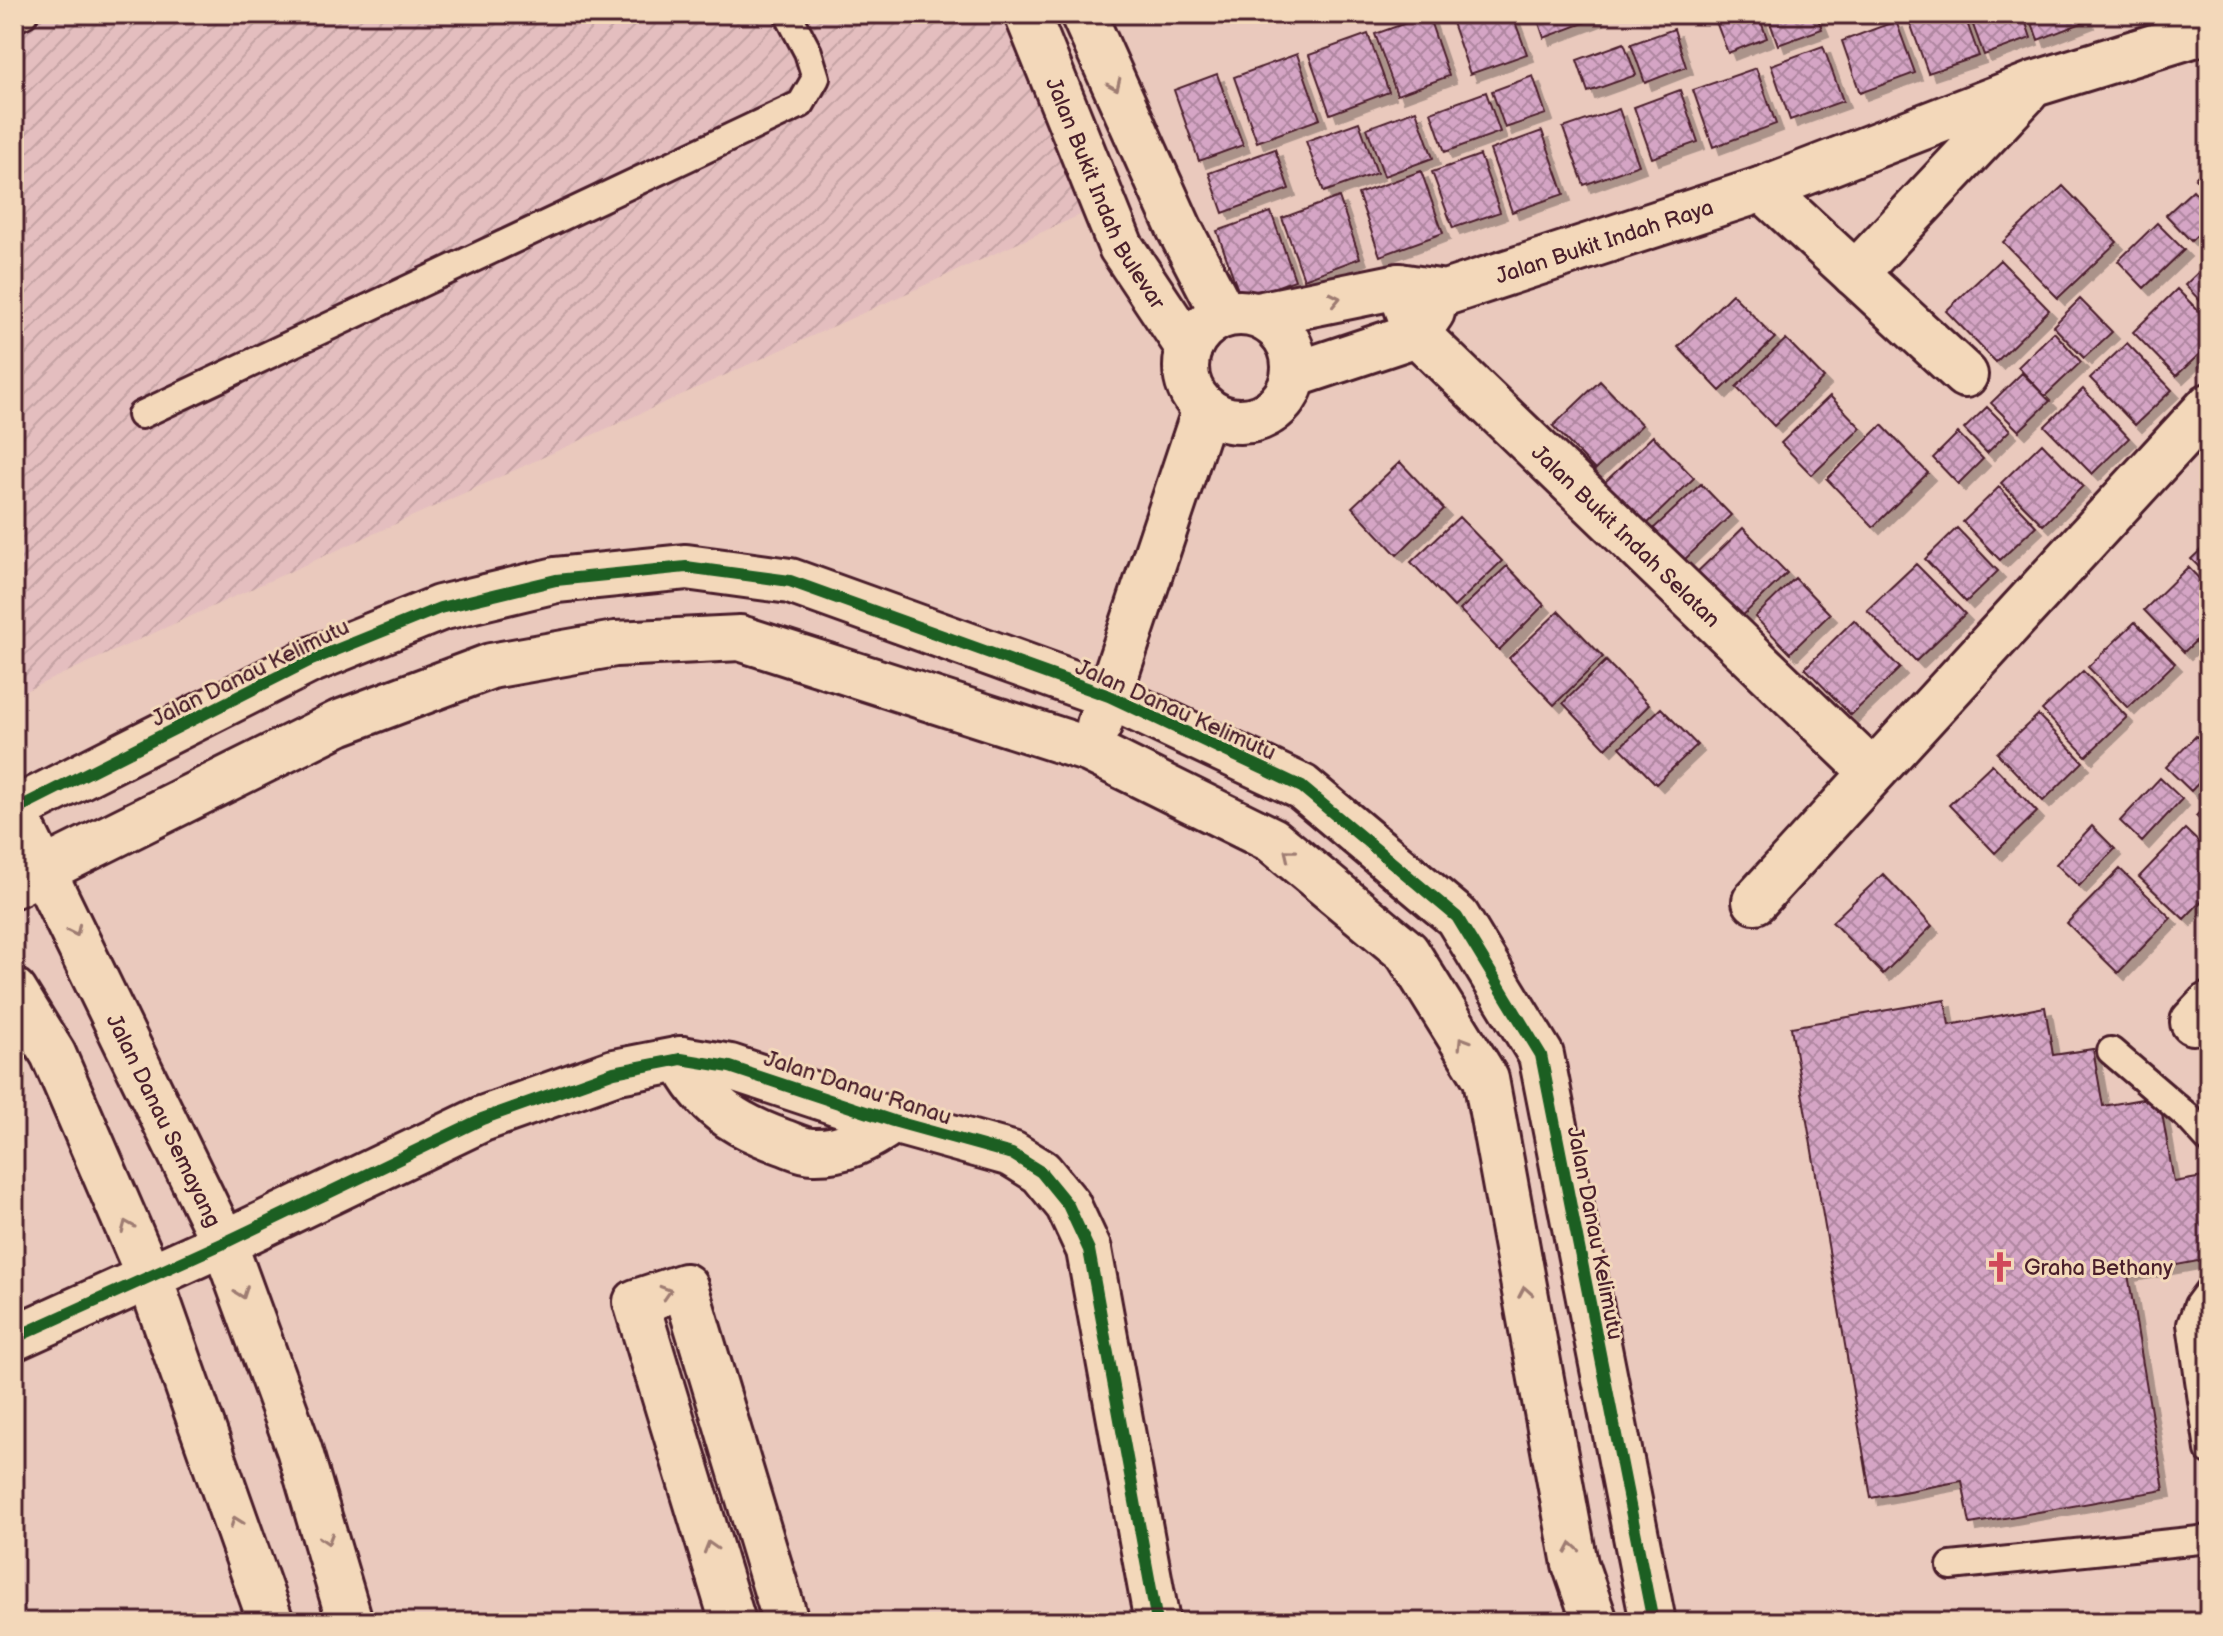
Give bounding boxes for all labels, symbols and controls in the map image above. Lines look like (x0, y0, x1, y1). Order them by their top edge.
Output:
street label: Jalan Bukit Indah Bulevar (1039, 74, 1171, 316)
one-way arrow (1105, 77, 1121, 91)
street label: Jalan Bukit Indah Raya (1492, 194, 1717, 291)
one-way arrow (1327, 291, 1341, 308)
street label: Jalan Bukit Indah Selatan (1525, 440, 1725, 634)
street label: Jalan Danau Kelimutu (147, 614, 354, 733)
street label: Jalan Danau Kelimutu (1071, 654, 1280, 767)
one-way arrow (1283, 849, 1298, 864)
one-way arrow (65, 922, 81, 937)
street label: Jalan Danau Semayang (100, 1010, 226, 1232)
one-way arrow (1457, 1036, 1473, 1051)
street label: Jalan Danau Ranau (760, 1045, 955, 1131)
street label: Jalan Danau Kelimutu (1561, 1124, 1628, 1342)
one-way arrow (121, 1219, 137, 1234)
church icon: Graha Bethany (1983, 1250, 2017, 1284)
place label: Graha Bethany (2024, 1255, 2173, 1282)
one-way arrow (659, 1285, 672, 1301)
one-way arrow (233, 1286, 249, 1300)
one-way arrow (1517, 1286, 1534, 1299)
one-way arrow (230, 1516, 246, 1530)
one-way arrow (317, 1532, 333, 1546)
one-way arrow (703, 1541, 719, 1555)
one-way arrow (1564, 1541, 1581, 1555)

